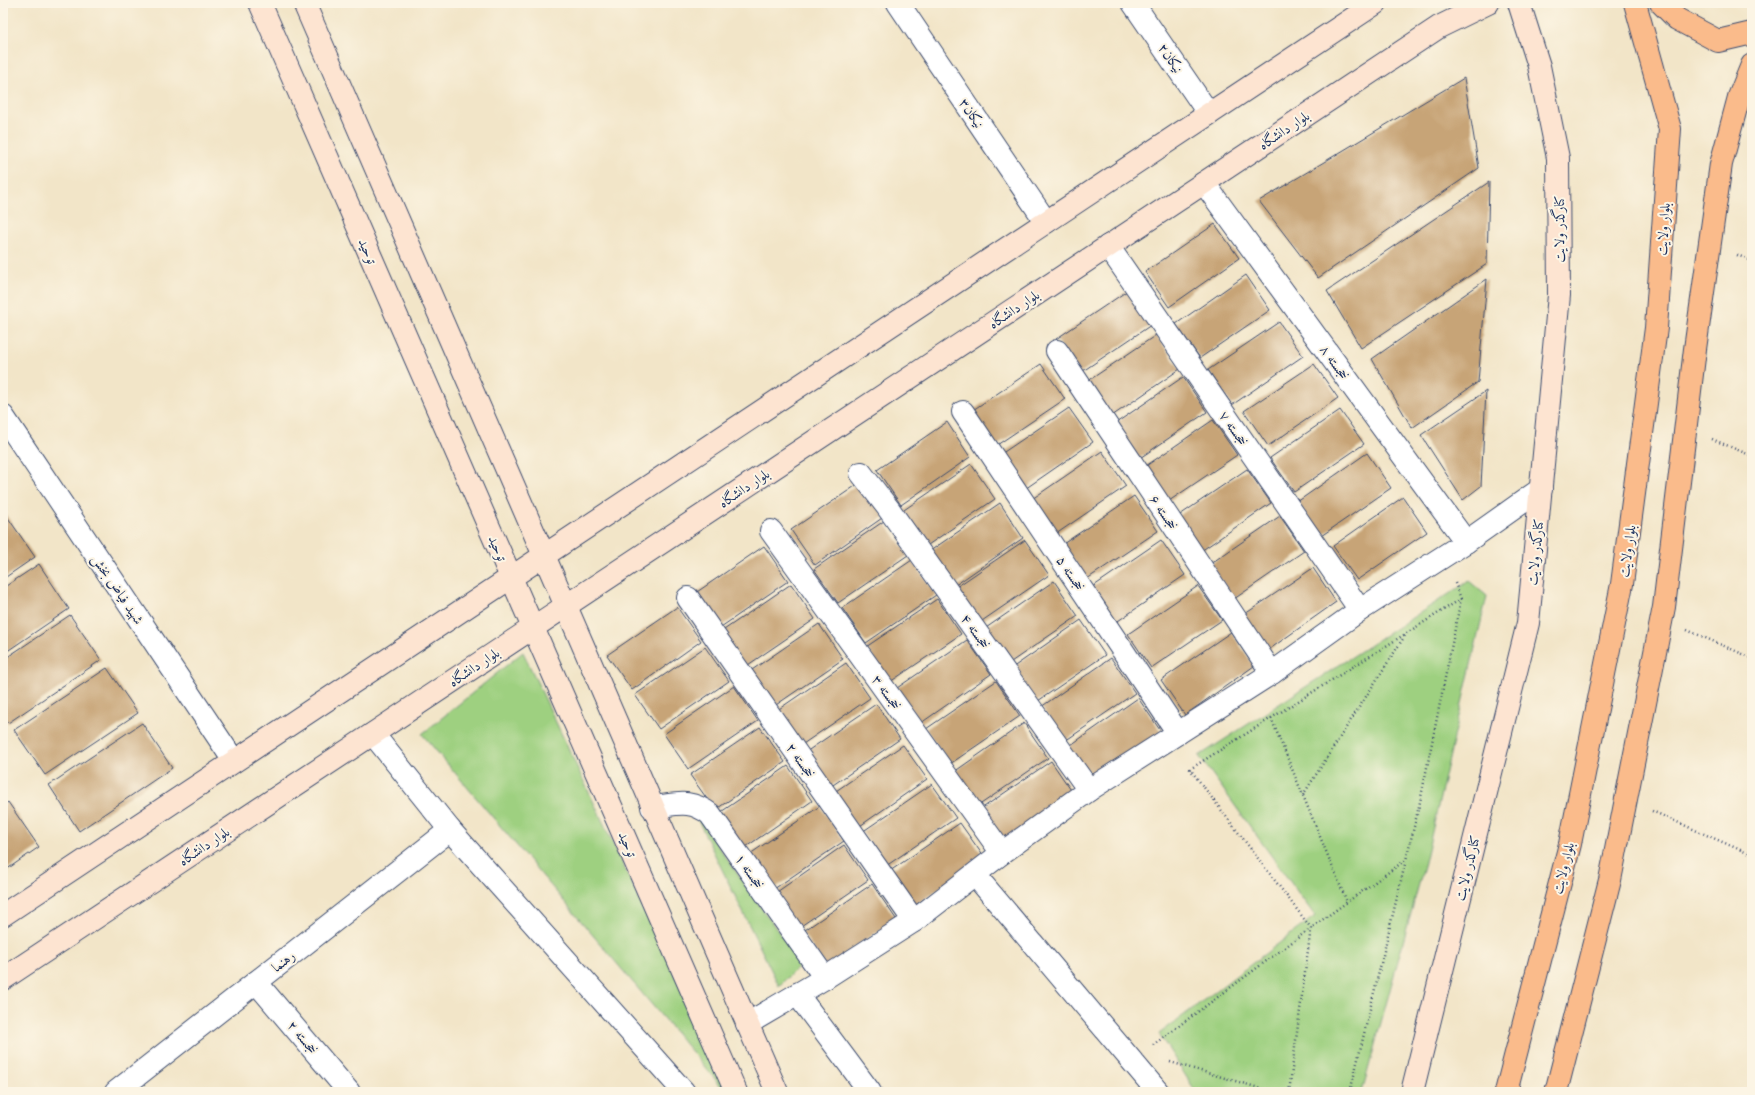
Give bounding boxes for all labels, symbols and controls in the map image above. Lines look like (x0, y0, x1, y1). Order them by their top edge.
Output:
street label: نیکان۲ (1155, 41, 1186, 76)
street label: نیکان۳ (956, 96, 987, 131)
street label: بلوار دانشگاه (1255, 106, 1313, 154)
street label: کنارگذر ولایت (1549, 196, 1568, 262)
street label: بلوار ولایت (1655, 202, 1674, 256)
street label: توحید (354, 236, 379, 267)
street label: بلوار دانشگاه (985, 285, 1043, 333)
street label: خجسته ۸ (1317, 343, 1351, 382)
street label: خجسته ۷ (1216, 409, 1250, 448)
street label: بلوار دانشگاه (715, 464, 773, 512)
street label: خجسته ۶ (1147, 493, 1180, 533)
street label: کنارگذر ولایت (1522, 518, 1547, 586)
street label: بلوار ولایت (1617, 524, 1640, 578)
street label: توحید (484, 533, 509, 564)
street label: شهید فیاض بخش (87, 552, 146, 628)
street label: خجسته ۵ (1054, 554, 1087, 594)
street label: خجسته ۴ (958, 612, 992, 651)
street label: بلوار دانشگاه (445, 643, 503, 691)
street label: خجسته ۳ (869, 673, 903, 712)
street label: خجسته ۲ (783, 741, 817, 780)
street label: بلوار دانشگاه (175, 822, 233, 870)
street label: توحید (614, 829, 639, 860)
street label: کنارگذر ولایت (1449, 833, 1484, 903)
street label: بلوار ولایت (1551, 841, 1578, 896)
street label: خجسته ۱ (732, 852, 766, 891)
street label: رهنما (269, 949, 298, 976)
street label: خجسته ۲ (284, 1018, 320, 1057)

